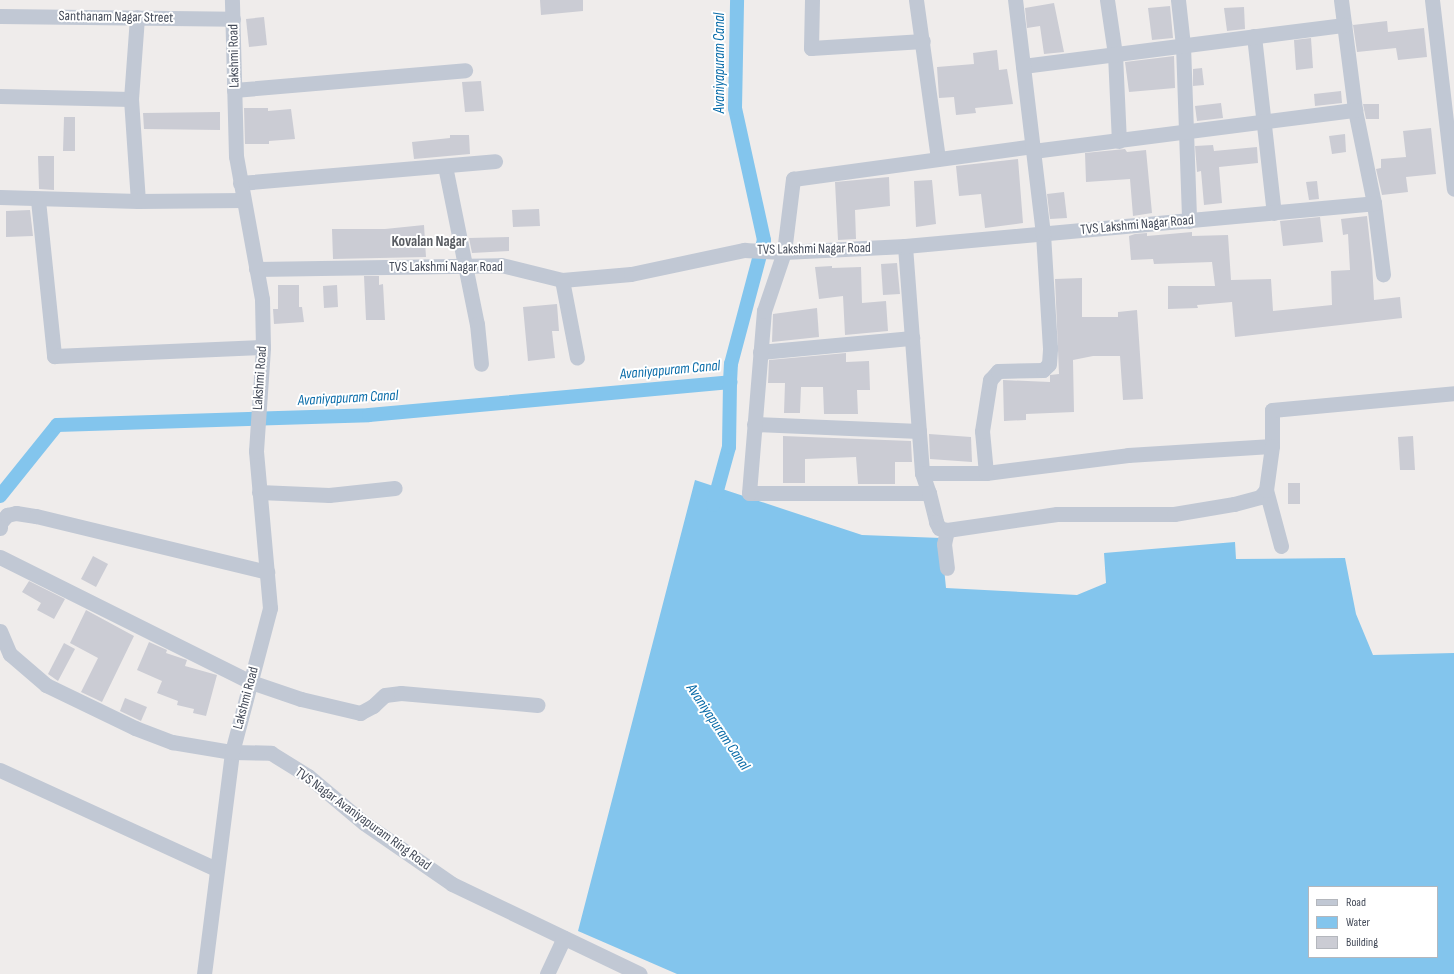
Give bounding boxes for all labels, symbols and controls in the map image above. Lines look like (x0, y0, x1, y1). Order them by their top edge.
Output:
street label: Santhanam Nagar Street (58, 8, 174, 26)
water label: Avaniyapuram Canal (711, 13, 729, 113)
street label: Lakshmi Road (225, 24, 243, 88)
street label: TVS Lakshmi Nagar Road (1080, 212, 1194, 238)
district label: Kovalan Nagar (391, 233, 467, 251)
street label: TVS Lakshmi Nagar Road (757, 240, 871, 258)
street label: TVS Lakshmi Nagar Road (389, 259, 503, 275)
street label: Lakshmi Road (249, 346, 271, 410)
water label: Avaniyapuram Canal (619, 357, 721, 383)
water label: Avaniyapuram Canal (297, 386, 399, 410)
street label: Lakshmi Road (230, 665, 262, 731)
water label: Avaniyapuram Canal (682, 680, 754, 774)
street label: TVS Nagar Avaniyapuram Ring Road (292, 764, 434, 874)
legend (1308, 886, 1438, 958)
text: Road (1346, 895, 1366, 910)
text: Water (1346, 915, 1370, 930)
text: Building (1346, 935, 1378, 950)

